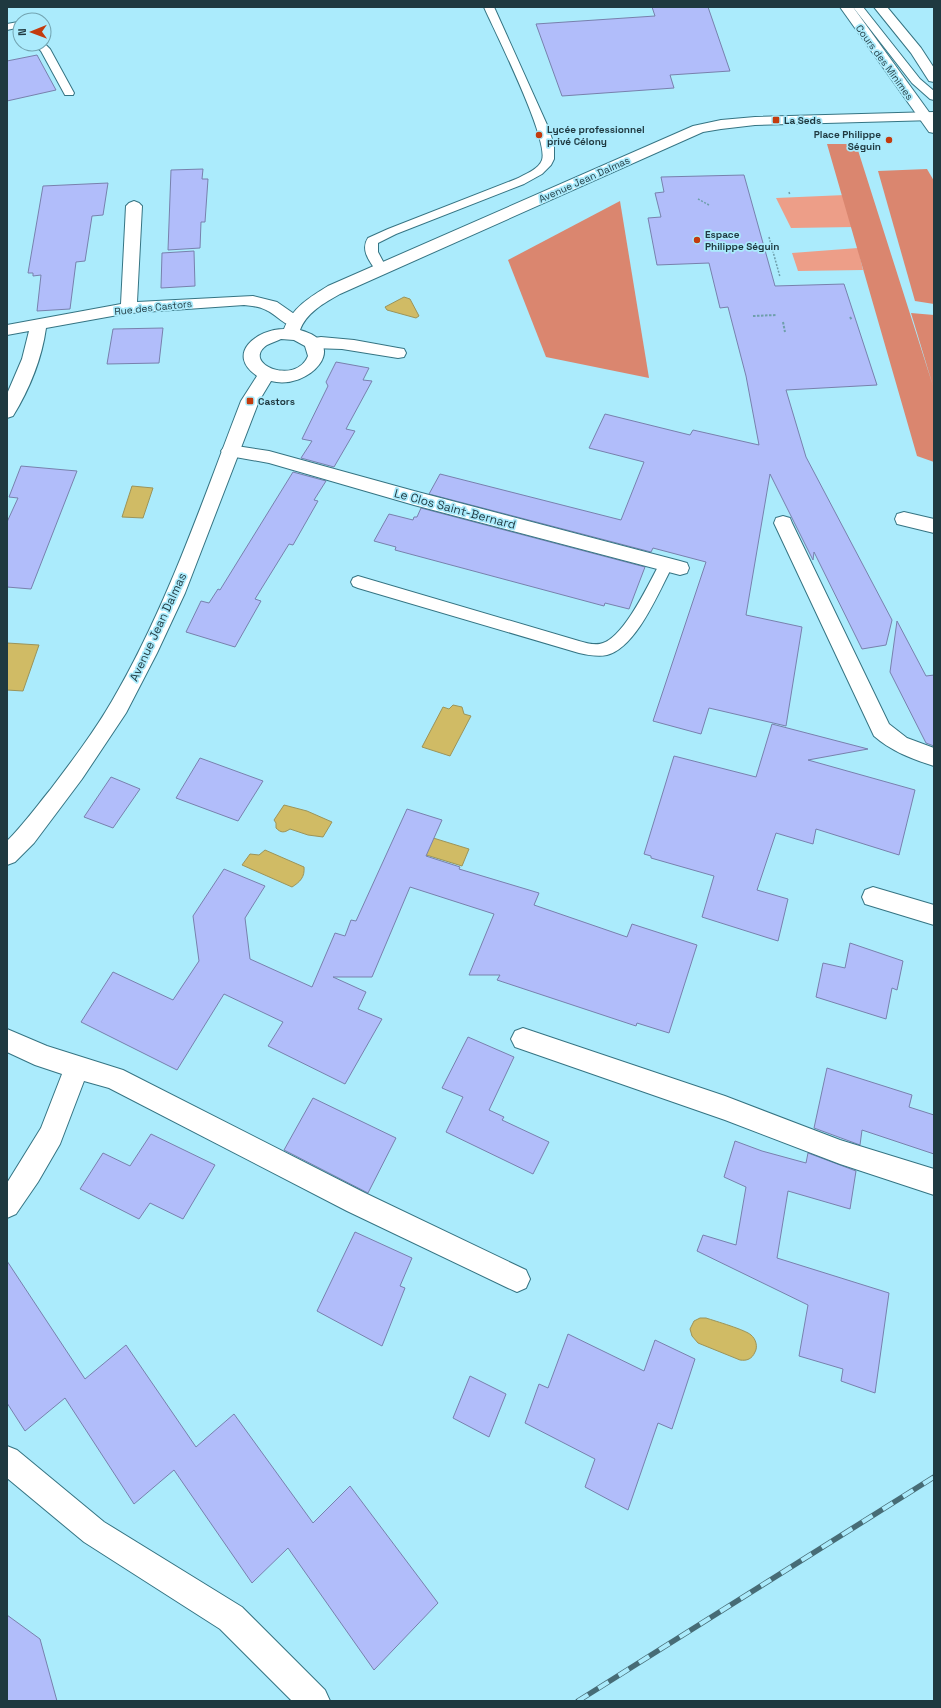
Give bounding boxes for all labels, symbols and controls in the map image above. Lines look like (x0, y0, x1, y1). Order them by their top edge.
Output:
north arrow (12, 12, 52, 52)
street label: Cours des Minimes (853, 22, 916, 102)
text: N (15, 28, 29, 36)
place label: La Seds (784, 114, 821, 127)
marker: La Seds (771, 115, 781, 125)
place label: Lycée professionnel privé Célony (547, 123, 645, 148)
place label: Place Philippe Séguin (814, 128, 881, 153)
marker: Lycée professionnel privé Célony (534, 130, 544, 140)
marker: Place Philippe Séguin (884, 135, 894, 145)
street label: Avenue Jean Dalmas (537, 154, 632, 205)
place label: Espace Philippe Séguin (705, 228, 779, 253)
marker: Espace Philippe Séguin (692, 235, 702, 245)
street label: Rue des Castors (114, 297, 192, 318)
place label: Castors (258, 395, 295, 408)
marker: Castors (245, 396, 255, 406)
street label: Le Clos Saint-Bernard (392, 485, 518, 533)
street label: Avenue Jean Dalmas (126, 570, 190, 684)

